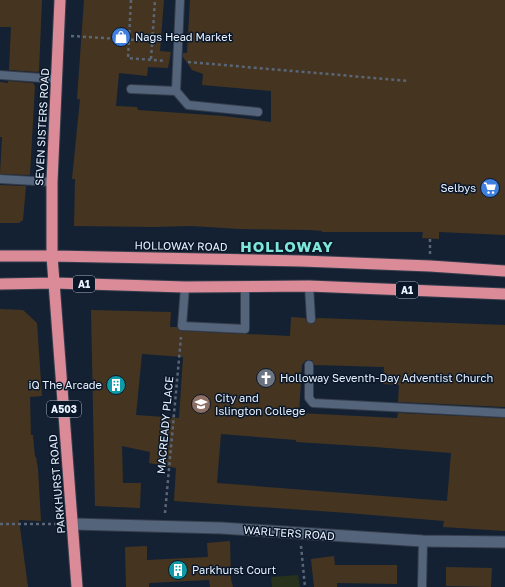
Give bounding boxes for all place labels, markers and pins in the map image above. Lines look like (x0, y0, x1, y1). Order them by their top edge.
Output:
shop icon: Nags Head Market (110, 26, 132, 48)
place label: Nags Head Market (135, 30, 232, 43)
supermarket icon: Selbys (479, 177, 501, 199)
place label: Selbys (441, 181, 476, 194)
church icon: Holloway Seventh-Day Adventist Church (255, 367, 277, 389)
place label: Holloway Seventh-Day Adventist Church (280, 371, 493, 384)
building icon: iQ The Arcade (105, 374, 127, 396)
place label: iQ The Arcade (29, 378, 102, 391)
place label: City and Islington College (215, 391, 305, 417)
school or university icon: City and Islington College (190, 393, 212, 415)
building icon: Parkhurst Court (167, 559, 189, 581)
place label: Parkhurst Court (192, 563, 276, 576)

